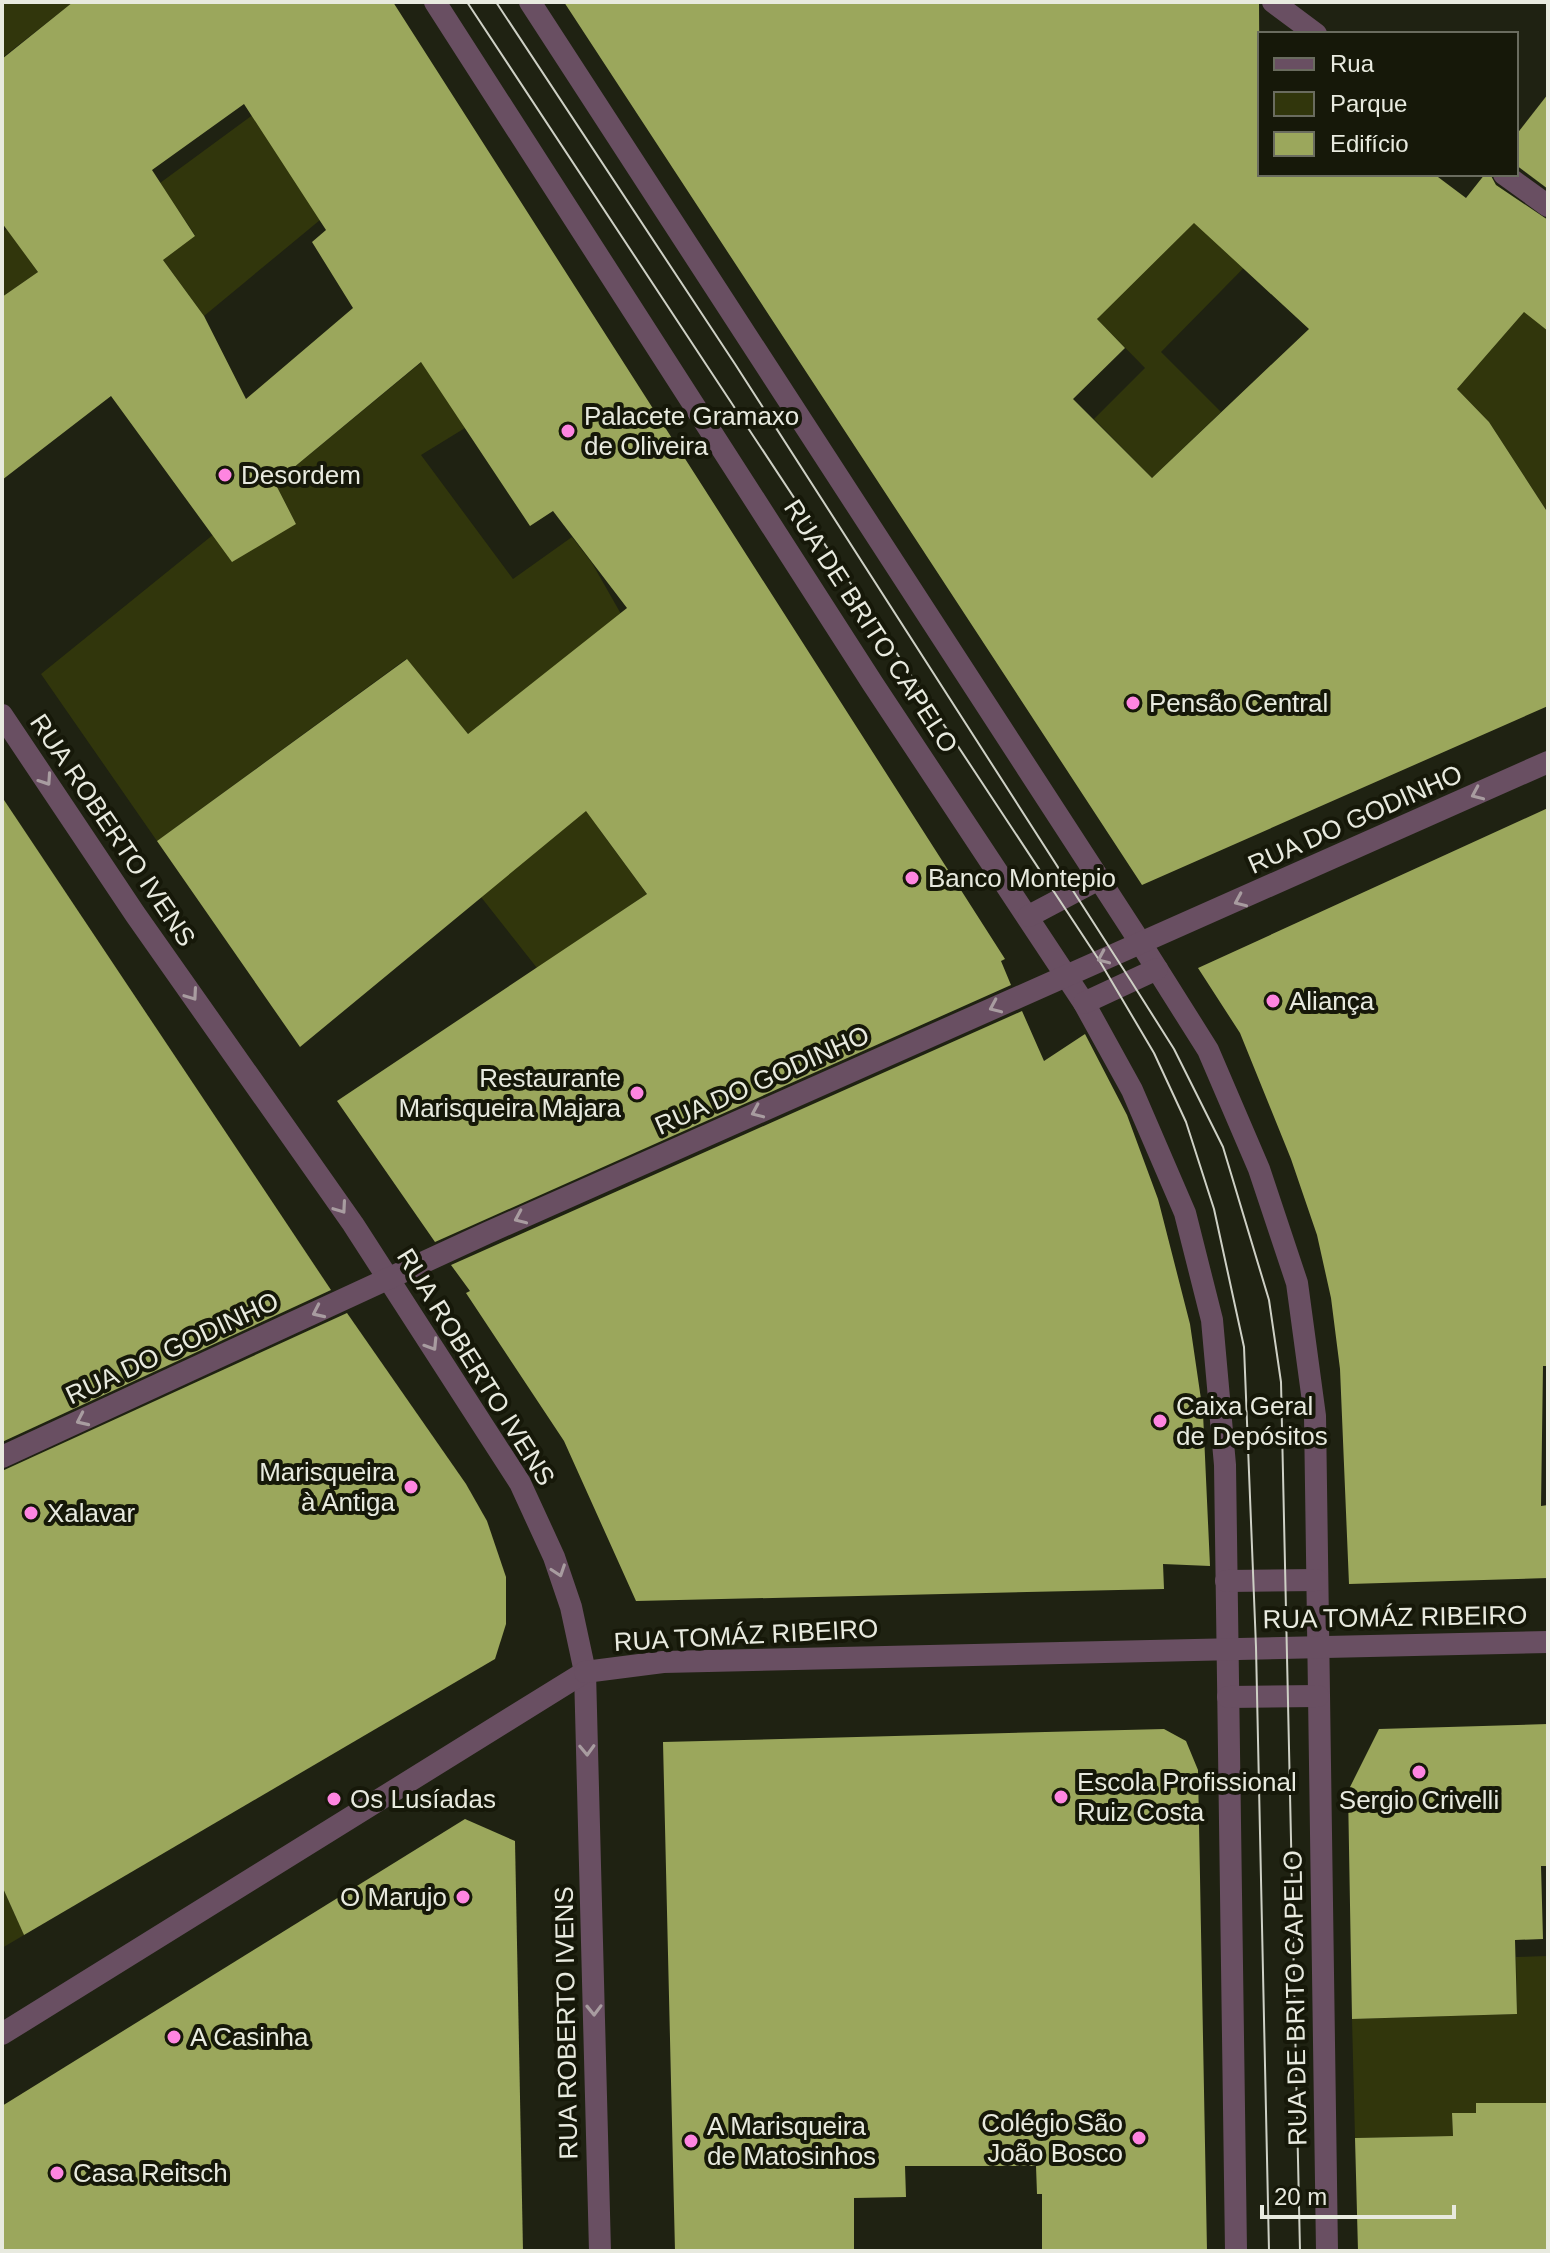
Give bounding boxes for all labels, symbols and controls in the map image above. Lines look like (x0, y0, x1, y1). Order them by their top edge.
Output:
legend (1258, 32, 1518, 176)
text: Rua (1330, 50, 1375, 77)
text: Parque (1330, 90, 1407, 117)
text: Edifício (1330, 130, 1409, 157)
place label: Palacete Gramaxo de Oliveira (584, 401, 799, 461)
marker: Palacete Gramaxo de Oliveira (559, 422, 577, 440)
place label: Desordem (241, 460, 361, 490)
marker: Desordem (216, 466, 234, 484)
street label: RUA DE BRITO CAPELO (778, 494, 964, 758)
place label: Pensão Central (1149, 688, 1328, 718)
marker: Pensão Central (1124, 694, 1142, 712)
street label: RUA ROBERTO IVENS (24, 708, 202, 952)
street label: RUA DO GODINHO (1243, 758, 1467, 880)
one-way arrow (36, 771, 51, 785)
one-way arrow (1471, 784, 1485, 800)
place label: Banco Montepio (928, 863, 1116, 893)
marker: Banco Montepio (903, 869, 921, 887)
one-way arrow (1234, 892, 1248, 908)
one-way arrow (1097, 949, 1111, 965)
one-way arrow (182, 986, 197, 1000)
place label: Aliança (1289, 986, 1375, 1016)
marker: Aliança (1264, 992, 1282, 1010)
one-way arrow (989, 997, 1003, 1013)
street label: RUA DO GODINHO (650, 1019, 874, 1141)
place label: Restaurante Marisqueira Majara (398, 1063, 622, 1123)
marker: Restaurante Marisqueira Majara (628, 1084, 646, 1102)
one-way arrow (751, 1103, 765, 1119)
one-way arrow (331, 1199, 346, 1213)
one-way arrow (513, 1208, 528, 1224)
street label: RUA ROBERTO IVENS (391, 1243, 561, 1491)
street label: RUA DO GODINHO (61, 1286, 283, 1410)
one-way arrow (312, 1302, 327, 1318)
one-way arrow (422, 1336, 437, 1350)
place label: Caixa Geral de Depósitos (1176, 1391, 1328, 1451)
one-way arrow (76, 1410, 90, 1426)
marker: Caixa Geral de Depósitos (1151, 1412, 1169, 1430)
place label: Marisqueira à Antiga (259, 1457, 396, 1517)
marker: Marisqueira à Antiga (402, 1478, 420, 1496)
place label: Xalavar (47, 1498, 135, 1528)
marker: Xalavar (22, 1504, 40, 1522)
one-way arrow (549, 1563, 565, 1577)
street label: RUA TOMÁZ RIBEIRO (1262, 1600, 1528, 1634)
street label: RUA TOMÁZ RIBEIRO (613, 1613, 879, 1657)
one-way arrow (579, 1744, 596, 1757)
marker: Sergio Crivelli (1410, 1763, 1428, 1781)
place label: Escola Profissional Ruiz Costa (1077, 1767, 1297, 1827)
place label: Os Lusíadas (350, 1784, 496, 1814)
place label: Sergio Crivelli (1339, 1785, 1499, 1815)
marker: Escola Profissional Ruiz Costa (1052, 1788, 1070, 1806)
marker: Os Lusíadas (325, 1790, 343, 1808)
street label: RUA DE BRITO CAPELO (1277, 1850, 1313, 2146)
place label: O Marujo (340, 1882, 447, 1912)
street label: RUA ROBERTO IVENS (549, 1886, 583, 2160)
marker: O Marujo (454, 1888, 472, 1906)
one-way arrow (585, 2004, 603, 2017)
place label: A Casinha (190, 2022, 309, 2052)
marker: A Casinha (165, 2028, 183, 2046)
place label: Colégio São João Bosco (981, 2108, 1123, 2168)
place label: A Marisqueira de Matosinhos (707, 2111, 876, 2171)
marker: Colégio São João Bosco (1130, 2129, 1148, 2147)
marker: A Marisqueira de Matosinhos (682, 2132, 700, 2150)
place label: Casa Reitsch (73, 2158, 228, 2188)
marker: Casa Reitsch (48, 2164, 66, 2182)
scale bar (1262, 2169, 1454, 2219)
text: 20 m (1274, 2183, 1327, 2210)

